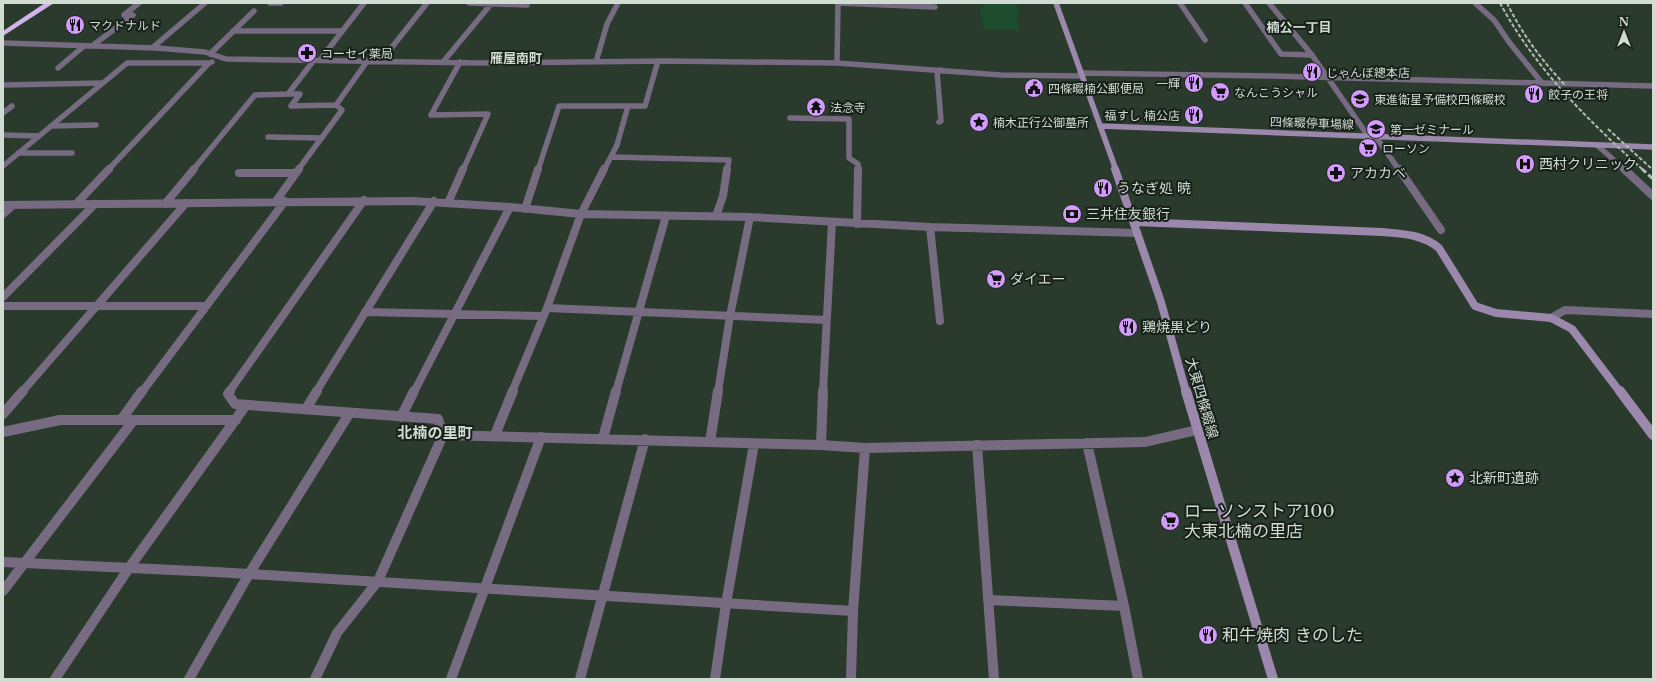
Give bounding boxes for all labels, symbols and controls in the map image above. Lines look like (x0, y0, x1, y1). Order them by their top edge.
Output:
north arrow (1604, 12, 1644, 52)
restaurant icon: マクドナルド (64, 14, 86, 36)
text: N (1619, 15, 1630, 29)
place label: マクドナルド (89, 18, 161, 33)
district label: 楠公一丁目 (1266, 19, 1332, 36)
pharmacy icon: コーセイ薬局 (296, 42, 318, 64)
place label: コーセイ薬局 (321, 46, 393, 61)
district label: 雁屋南町 (490, 50, 542, 67)
restaurant icon: じゃんぼ總本店 (1301, 61, 1323, 83)
place label: じゃんぼ總本店 (1326, 65, 1410, 80)
restaurant icon: 一輝 (1183, 72, 1205, 94)
place label: 一輝 (1156, 76, 1180, 91)
public building icon: 四條畷楠公郵便局 (1023, 77, 1045, 99)
place label: 四條畷楠公郵便局 (1048, 81, 1144, 96)
supermarket icon: なんこうシャル (1209, 81, 1231, 103)
restaurant icon: 餃子の王将 (1523, 83, 1545, 105)
place label: なんこうシャル (1234, 85, 1318, 100)
place label: 餃子の王将 (1548, 87, 1608, 102)
school or university icon: 東進衛星予備校四條畷校 (1349, 88, 1371, 110)
place label: 東進衛星予備校四條畷校 (1374, 92, 1506, 107)
temple icon: 法念寺 (805, 96, 827, 118)
place label: 法念寺 (830, 100, 866, 115)
restaurant icon: 福すし 楠公店 (1183, 104, 1205, 126)
place label: 福すし 楠公店 (1105, 108, 1180, 123)
place icon: 楠木正行公御墓所 (968, 111, 990, 133)
street label: 四條畷停車場線 (1270, 114, 1354, 132)
place label: 楠木正行公御墓所 (993, 115, 1089, 130)
school or university icon: 第一ゼミナール (1365, 118, 1387, 140)
place label: 第一ゼミナール (1390, 122, 1474, 137)
supermarket icon: ローソン (1357, 137, 1379, 159)
place label: ローソン (1382, 141, 1430, 156)
hospital icon: 西村クリニック (1514, 153, 1536, 175)
place label: 西村クリニック (1539, 155, 1637, 173)
pharmacy icon: アカカベ (1325, 162, 1347, 184)
place label: アカカベ (1350, 164, 1406, 182)
restaurant icon: うなぎ処 暁 (1092, 177, 1114, 199)
place label: うなぎ処 暁 (1117, 179, 1191, 197)
bank icon: 三井住友銀行 (1061, 203, 1083, 225)
place label: 三井住友銀行 (1086, 205, 1170, 223)
supermarket icon: ダイエー (985, 268, 1007, 290)
place label: ダイエー (1010, 270, 1066, 288)
restaurant icon: 鶏焼黒どり (1117, 316, 1139, 338)
place label: 鶏焼黒どり (1142, 318, 1212, 336)
street label: 大東四條畷線 (1182, 355, 1222, 441)
district label: 北楠の里町 (397, 423, 473, 442)
place icon: 北新町遺跡 (1444, 467, 1466, 489)
place label: 北新町遺跡 (1469, 469, 1539, 487)
place label: ローソンストア100 大東北楠の里店 (1184, 501, 1335, 542)
supermarket icon: ローソンストア100 大東北楠の里店 (1159, 510, 1181, 532)
restaurant icon: 和牛焼肉 きのした (1197, 624, 1219, 646)
place label: 和牛焼肉 きのした (1222, 625, 1363, 646)

